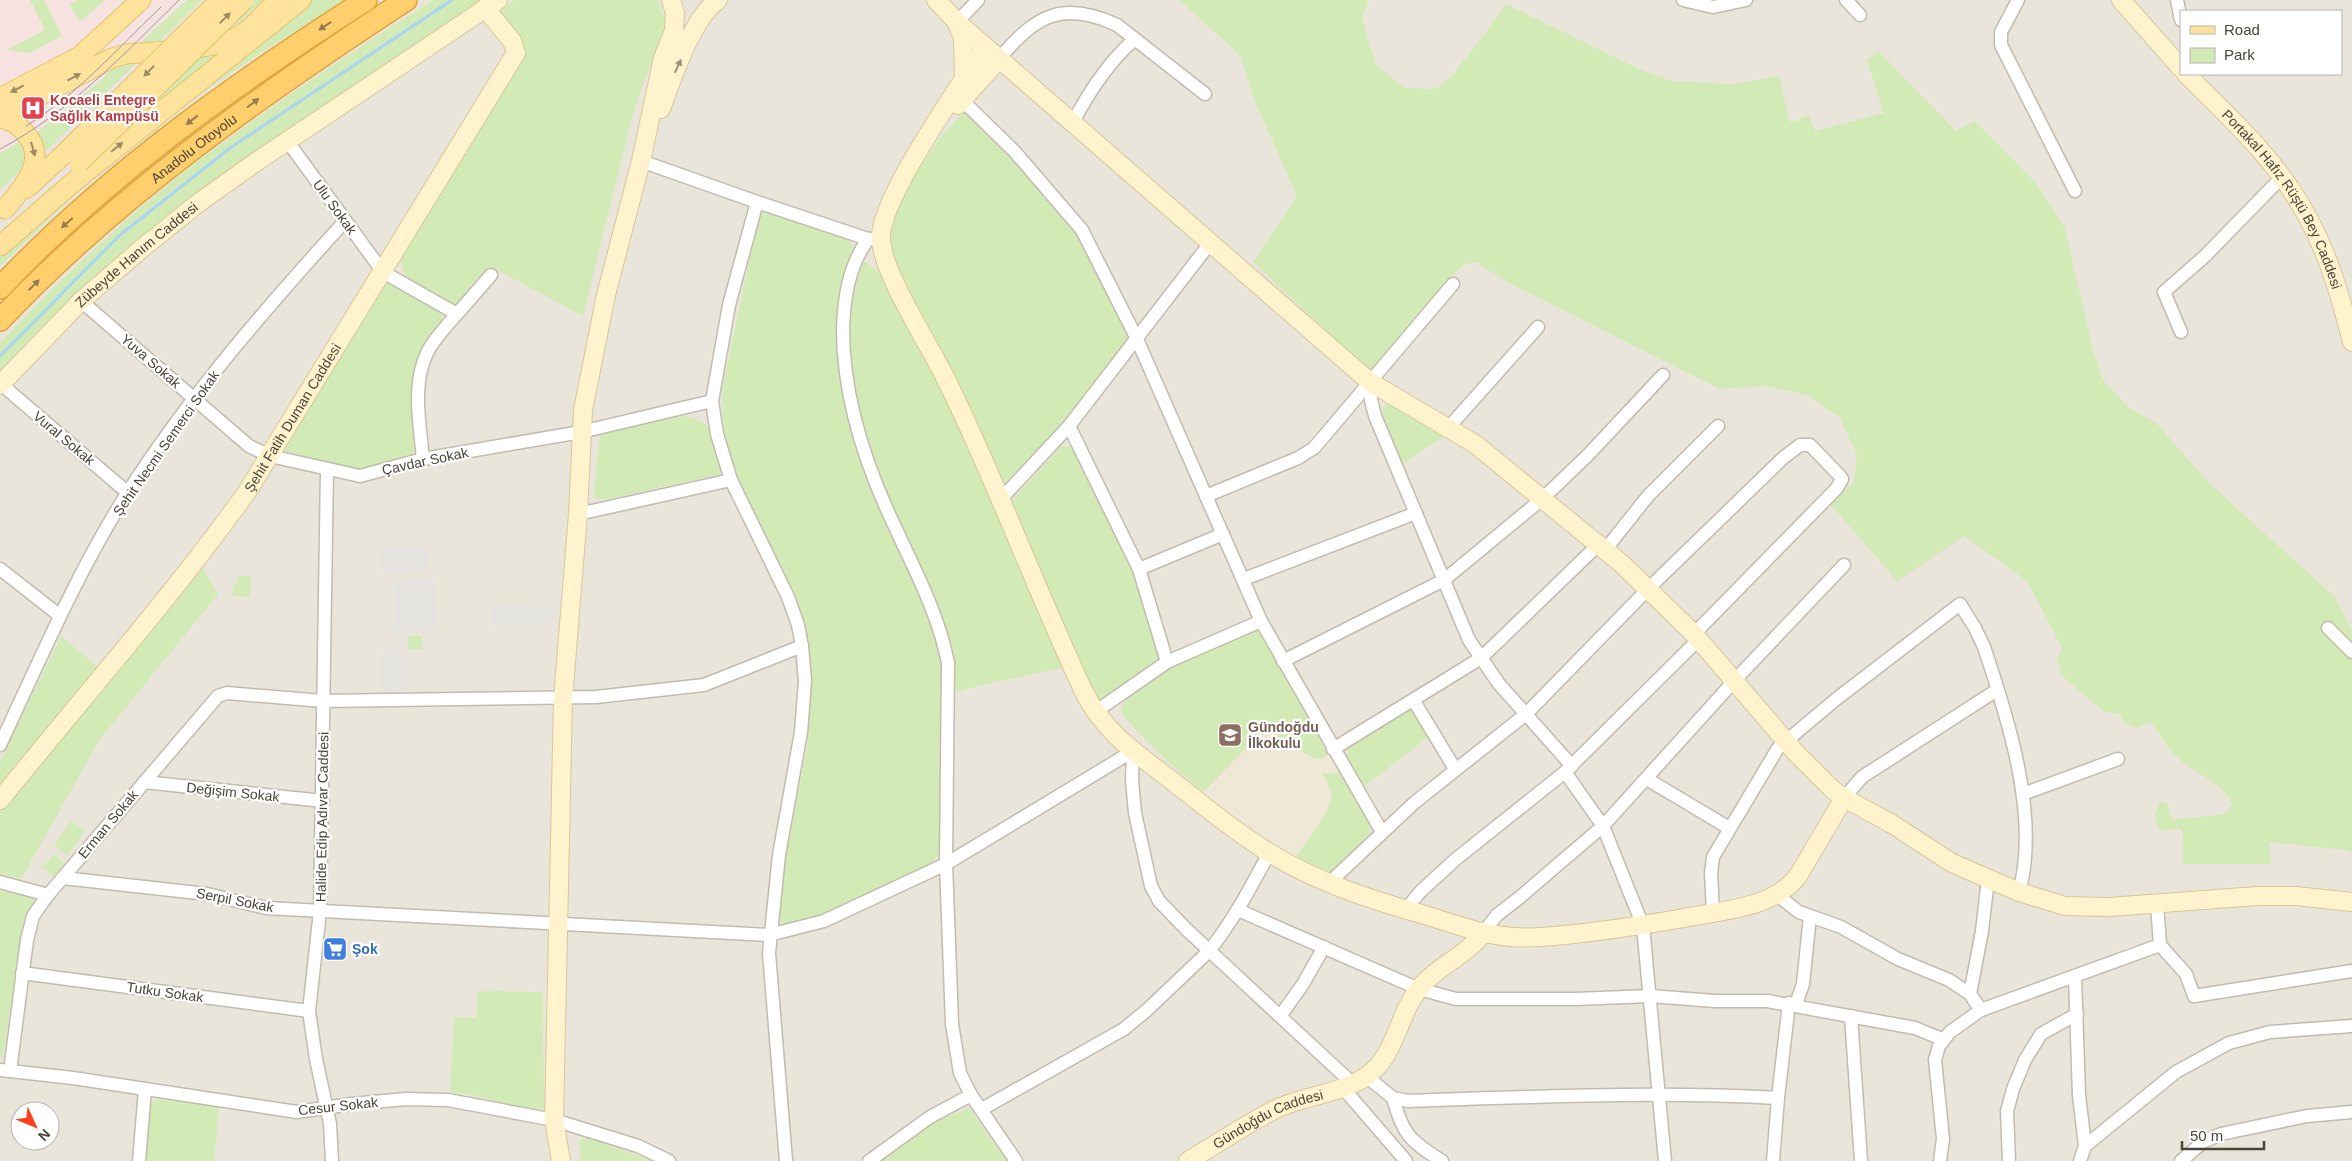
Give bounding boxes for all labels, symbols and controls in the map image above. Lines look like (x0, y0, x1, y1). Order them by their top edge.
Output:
legend (2180, 10, 2342, 75)
one-way arrow (219, 12, 231, 24)
text: Road (2224, 21, 2260, 38)
one-way arrow (318, 22, 331, 31)
text: Park (2224, 46, 2255, 63)
one-way arrow (674, 59, 682, 73)
one-way arrow (143, 65, 155, 77)
one-way arrow (66, 73, 81, 81)
one-way arrow (10, 85, 24, 93)
place label: Kocaeli Entegre Sağlık Kampüsü (50, 92, 159, 124)
hospital icon: Kocaeli Entegre Sağlık Kampüsü (20, 95, 46, 121)
one-way arrow (246, 98, 260, 108)
street label: Portakal Hafız Rüştü Bey Caddesi (2219, 106, 2345, 291)
street label: Anadolu Otoyolu (148, 111, 240, 186)
one-way arrow (185, 115, 199, 125)
one-way arrow (29, 141, 37, 157)
one-way arrow (111, 142, 124, 153)
street label: Ulu Sokak (310, 176, 361, 238)
street label: Zübeyde Hanım Caddesi (72, 199, 201, 310)
one-way arrow (60, 218, 73, 229)
one-way arrow (28, 280, 40, 292)
street label: Yuva Sokak (118, 331, 185, 392)
street label: Şehit Fatih Duman Caddesi (241, 340, 344, 495)
street label: Şehit Necmi Semerci Sokak (110, 367, 223, 519)
street label: Vural Sokak (30, 408, 99, 469)
street label: Çavdar Sokak (380, 444, 471, 478)
place label: Gündoğdu İlkokulu (1248, 719, 1319, 751)
school or university icon: Gündoğdu İlkokulu (1217, 722, 1243, 748)
street label: Halide Edip Adıvar Caddesi (313, 732, 331, 902)
street label: Değişim Sokak (186, 779, 281, 805)
street label: Erman Sokak (75, 786, 142, 861)
street label: Serpil Sokak (195, 885, 276, 916)
supermarket icon: Şok (322, 936, 348, 962)
place label: Şok (352, 941, 378, 957)
street label: Tutku Sokak (126, 979, 205, 1005)
street label: Gündoğdu Caddesi (1210, 1086, 1325, 1152)
street label: Cesur Sokak (297, 1094, 380, 1118)
north arrow (10, 1101, 60, 1151)
scale bar (2182, 1118, 2264, 1150)
text: N (35, 1126, 54, 1144)
text: 50 m (2190, 1127, 2223, 1144)

